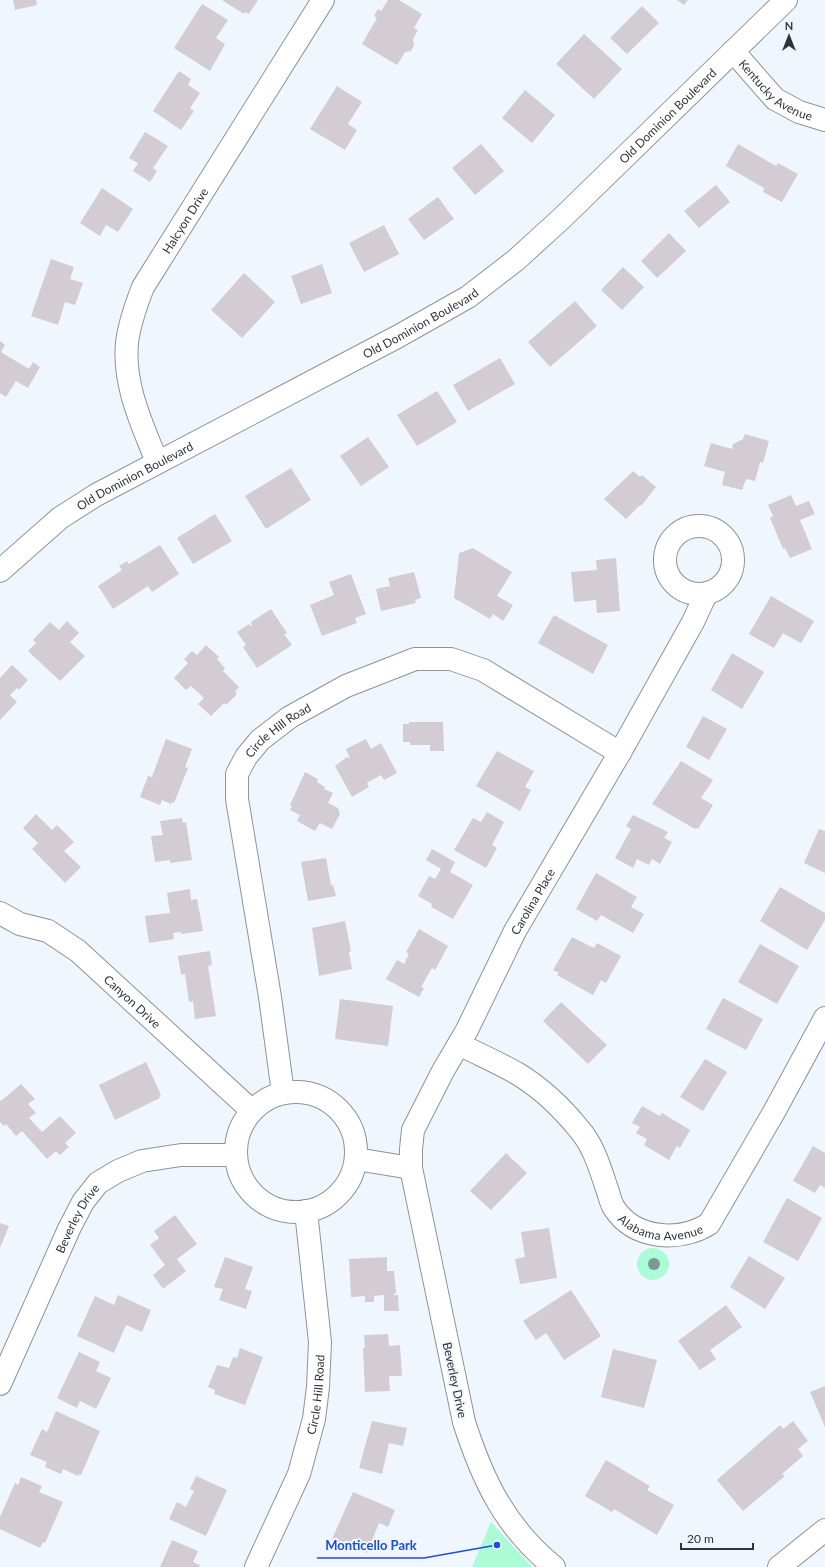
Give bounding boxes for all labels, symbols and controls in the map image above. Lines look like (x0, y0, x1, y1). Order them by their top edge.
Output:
north arrow (769, 16, 809, 56)
text: N (785, 19, 793, 32)
street label: Kentucky Avenue (736, 56, 814, 123)
street label: Old Dominion Boulevard (615, 65, 719, 166)
street label: Halcyon Drive (159, 185, 211, 256)
street label: Old Dominion Boulevard (360, 284, 481, 361)
street label: Old Dominion Boulevard (74, 438, 195, 513)
street label: Circle Hill Road (241, 700, 313, 760)
street label: Carolina Place (507, 866, 558, 937)
street label: Canyon Drive (101, 971, 164, 1031)
street label: Beverley Drive (52, 1180, 102, 1255)
street label: Alabama Avenue (615, 1211, 705, 1243)
street label: Beverley Drive (440, 1341, 470, 1419)
street label: Circle Hill Road (303, 1354, 327, 1436)
scale bar (681, 1525, 753, 1551)
text: 20 m (687, 1531, 714, 1546)
callout: Monticello Park (317, 1533, 424, 1558)
text: Monticello Park (325, 1537, 417, 1553)

